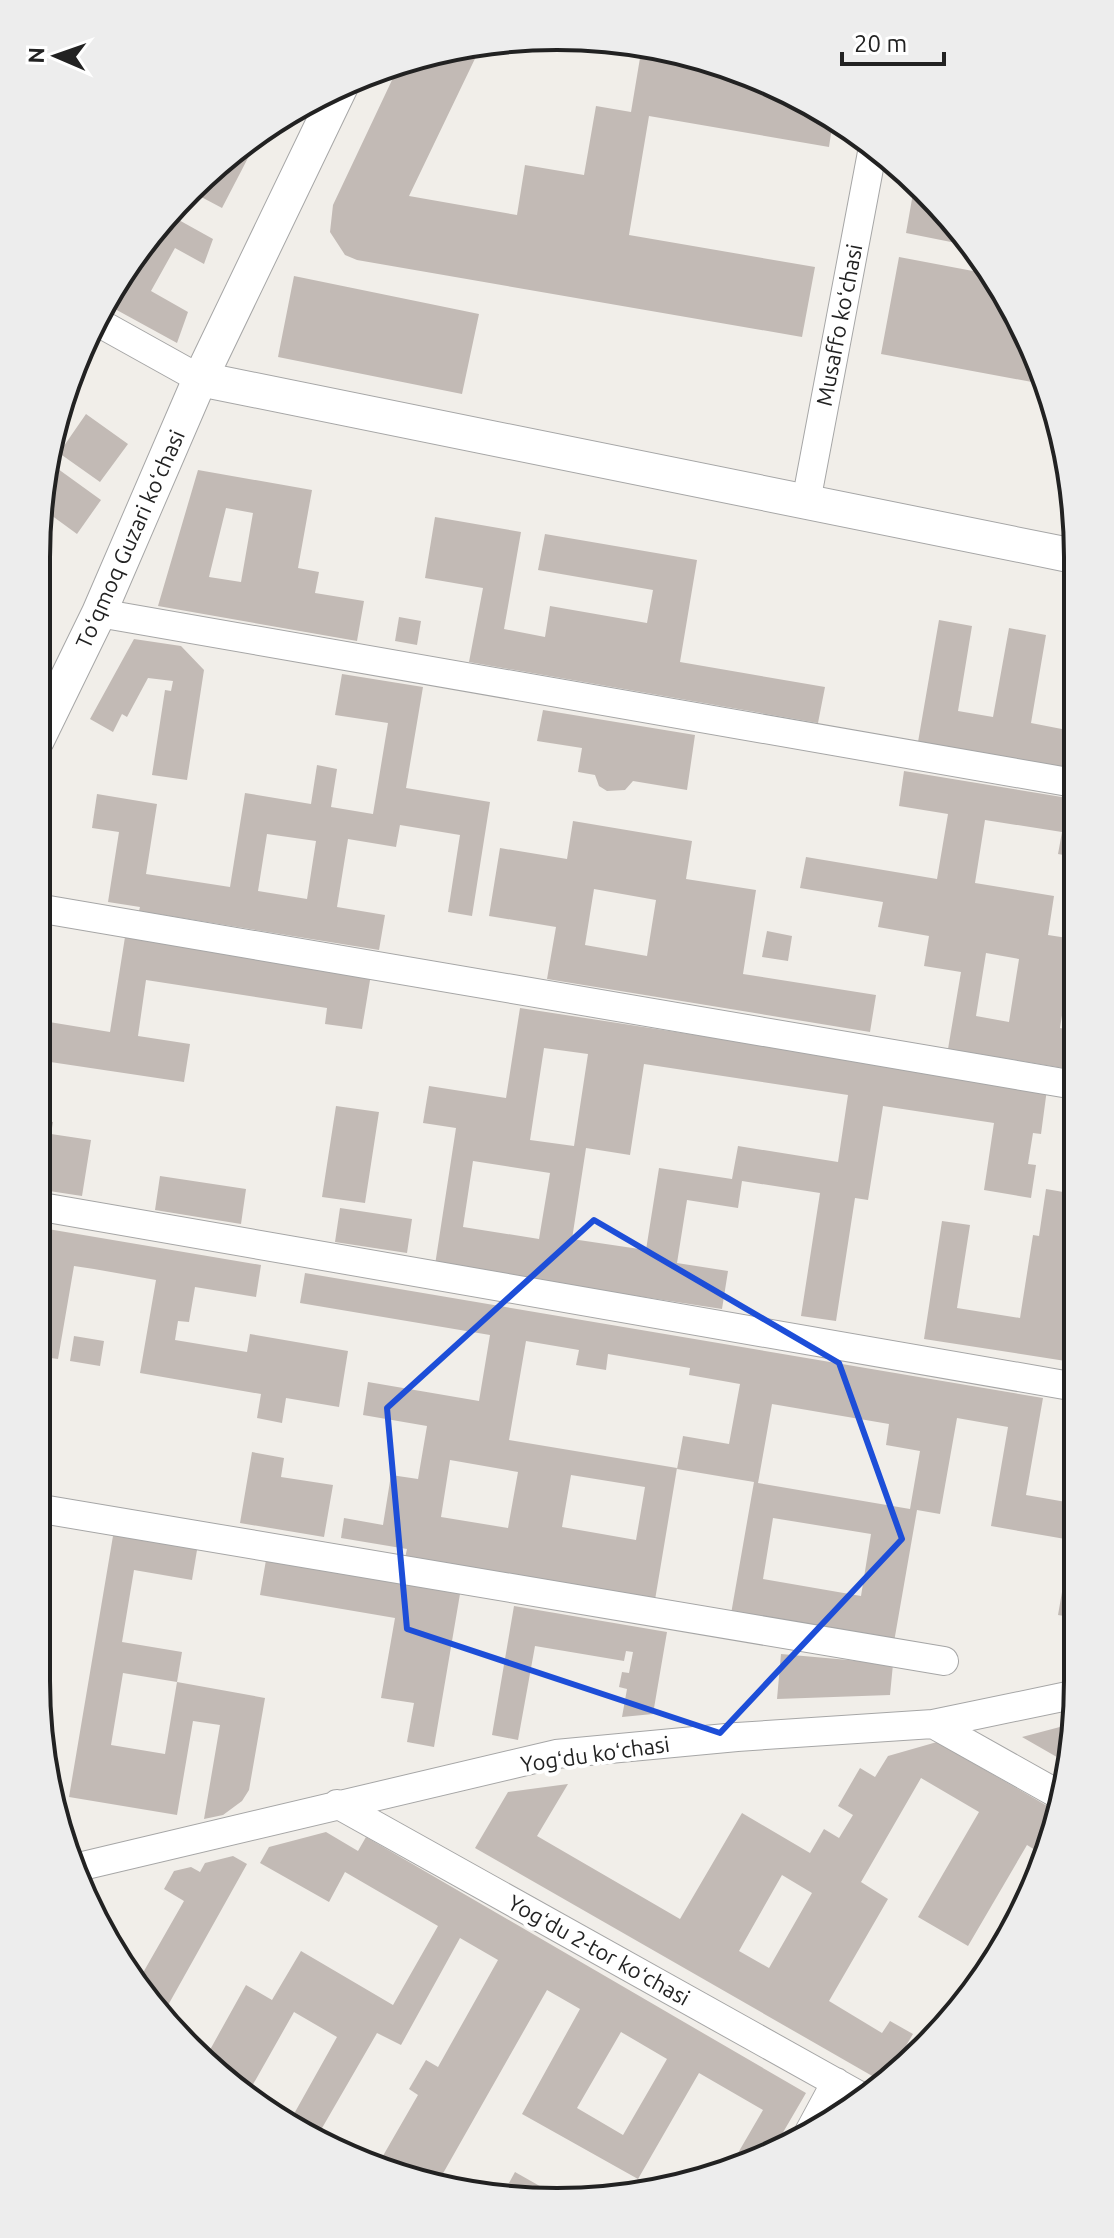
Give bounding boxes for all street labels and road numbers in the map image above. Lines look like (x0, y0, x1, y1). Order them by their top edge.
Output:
street label: Musaffo koʻchasi (811, 242, 866, 408)
street label: Toʻqmoq Guzari koʻchasi (70, 426, 189, 652)
street label: Yogʻdu koʻchasi (519, 1731, 671, 1776)
street label: Yogʻdu 2-tor koʻchasi (504, 1889, 694, 2010)

